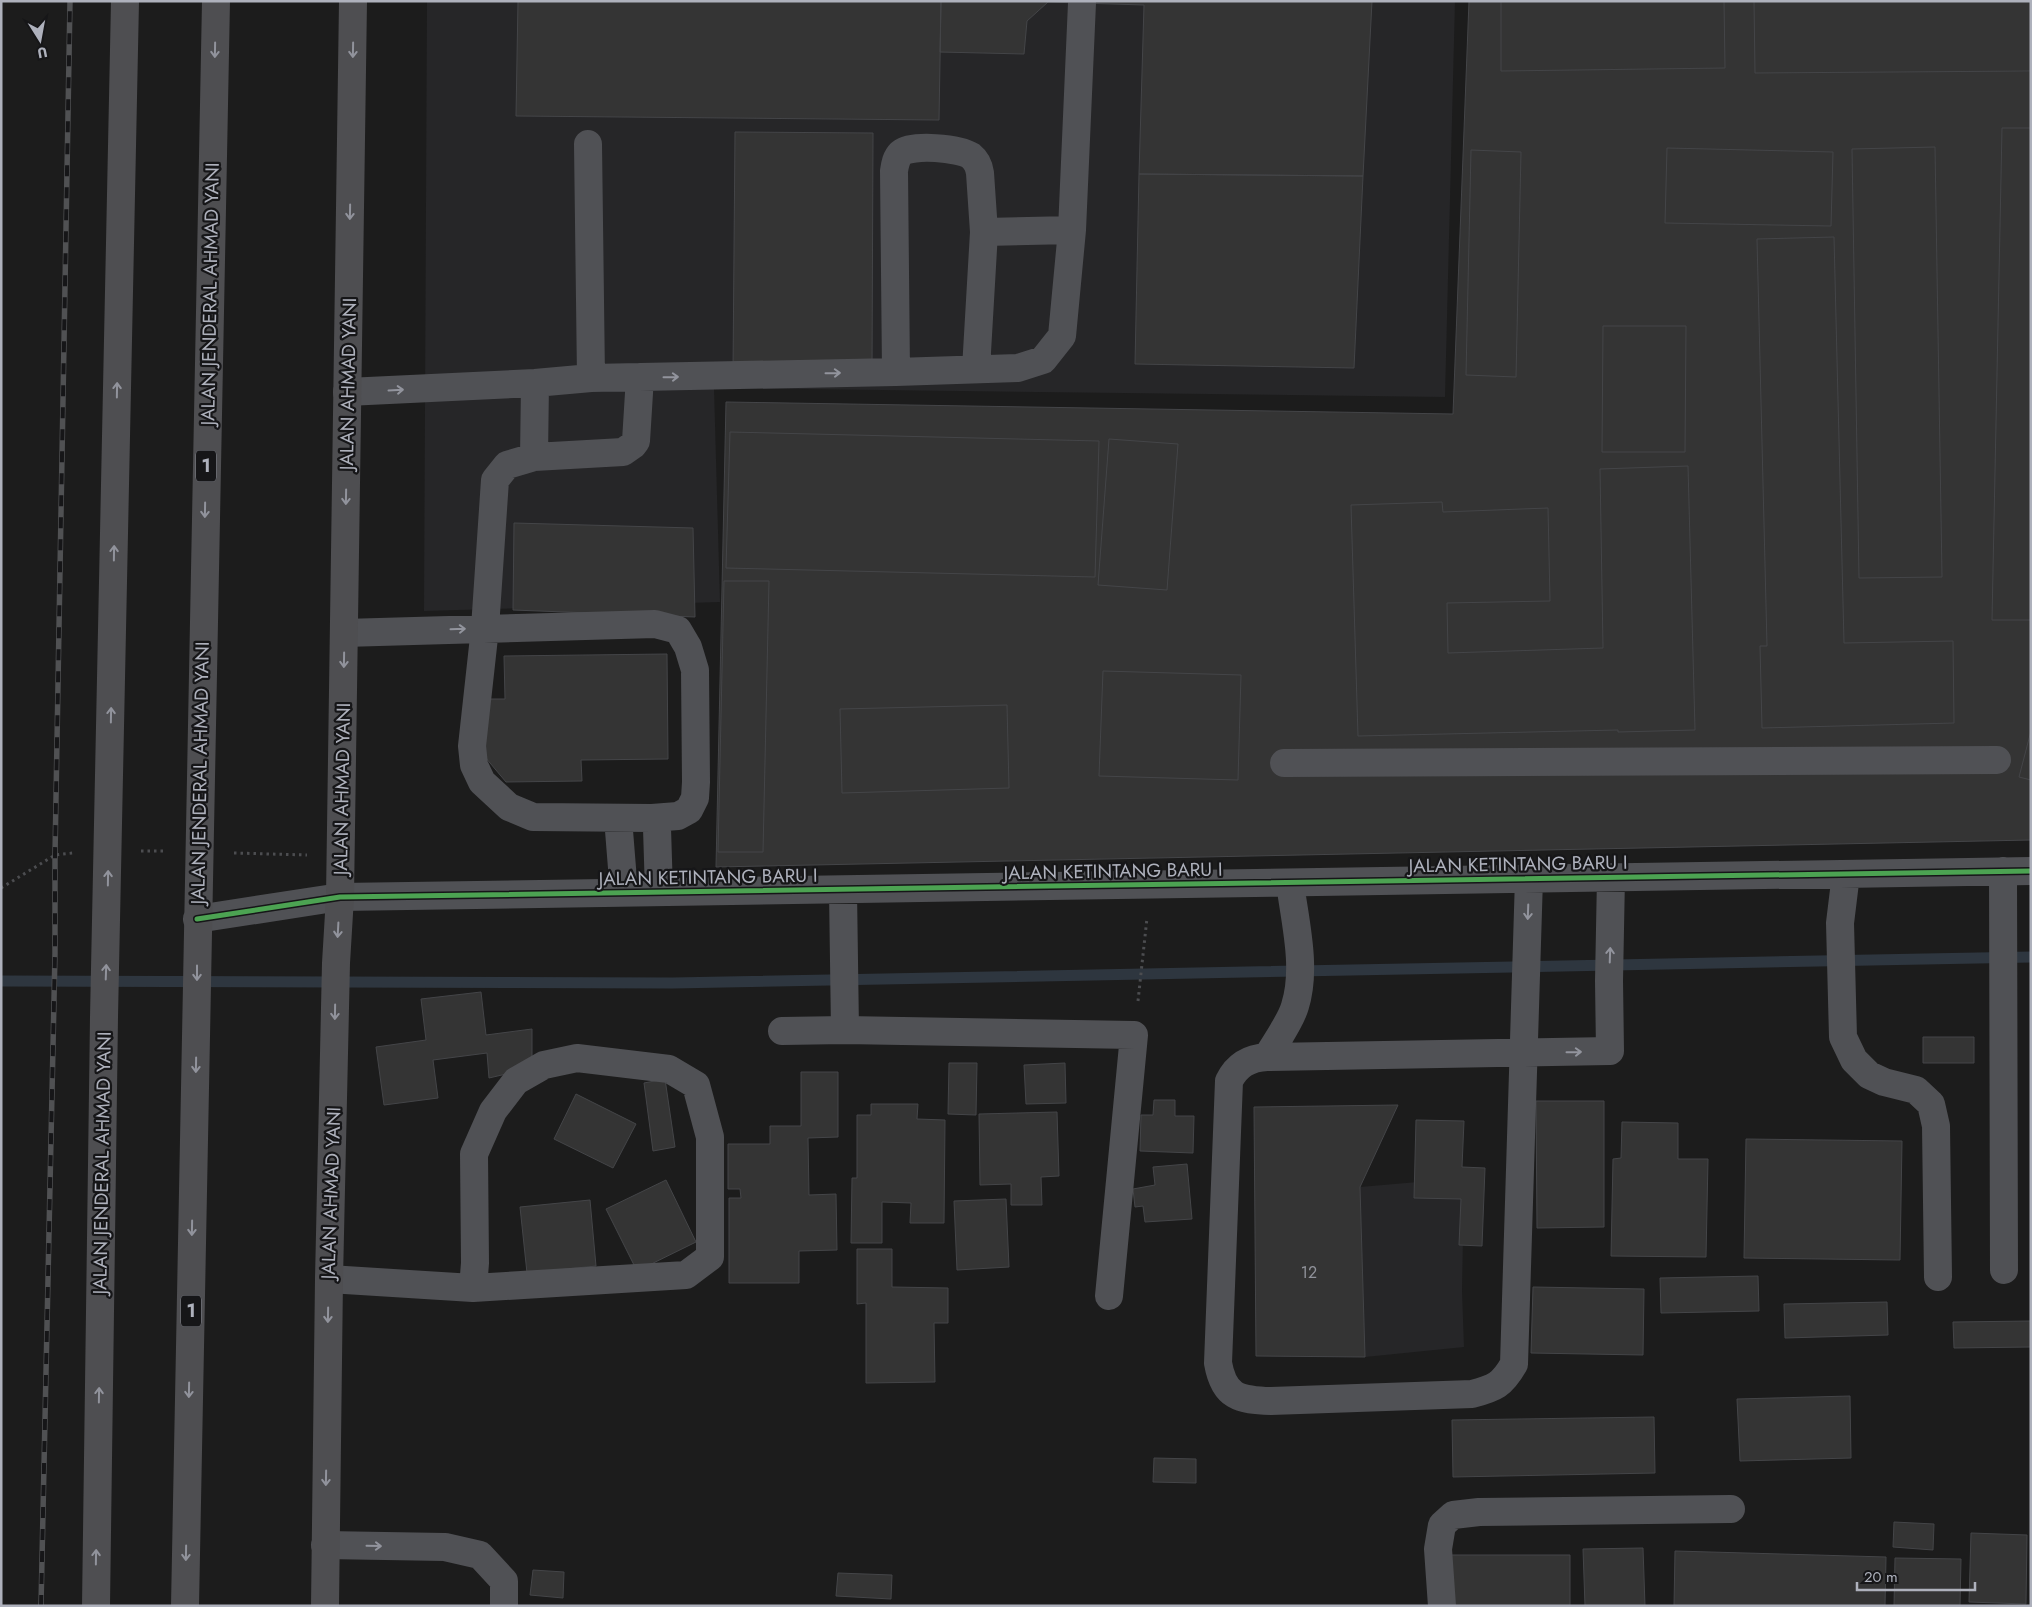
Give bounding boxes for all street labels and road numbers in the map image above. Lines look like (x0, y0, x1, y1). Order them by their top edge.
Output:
street label: JALAN JENDERAL AHMAD YANI (194, 162, 226, 429)
street label: JALAN AHMAD YANI (333, 298, 363, 473)
road number: 1 (196, 451, 216, 482)
street label: JALAN JENDERAL AHMAD YANI (184, 641, 216, 908)
street label: JALAN AHMAD YANI (327, 703, 357, 878)
street label: JALAN KETINTANG BARU I (1405, 849, 1628, 879)
street label: JALAN KETINTANG BARU I (1000, 856, 1223, 886)
street label: JALAN KETINTANG BARU I (595, 862, 818, 892)
street label: JALAN JENDERAL AHMAD YANI (86, 1031, 118, 1298)
street label: JALAN AHMAD YANI (314, 1106, 348, 1283)
road number: 1 (181, 1295, 201, 1326)

